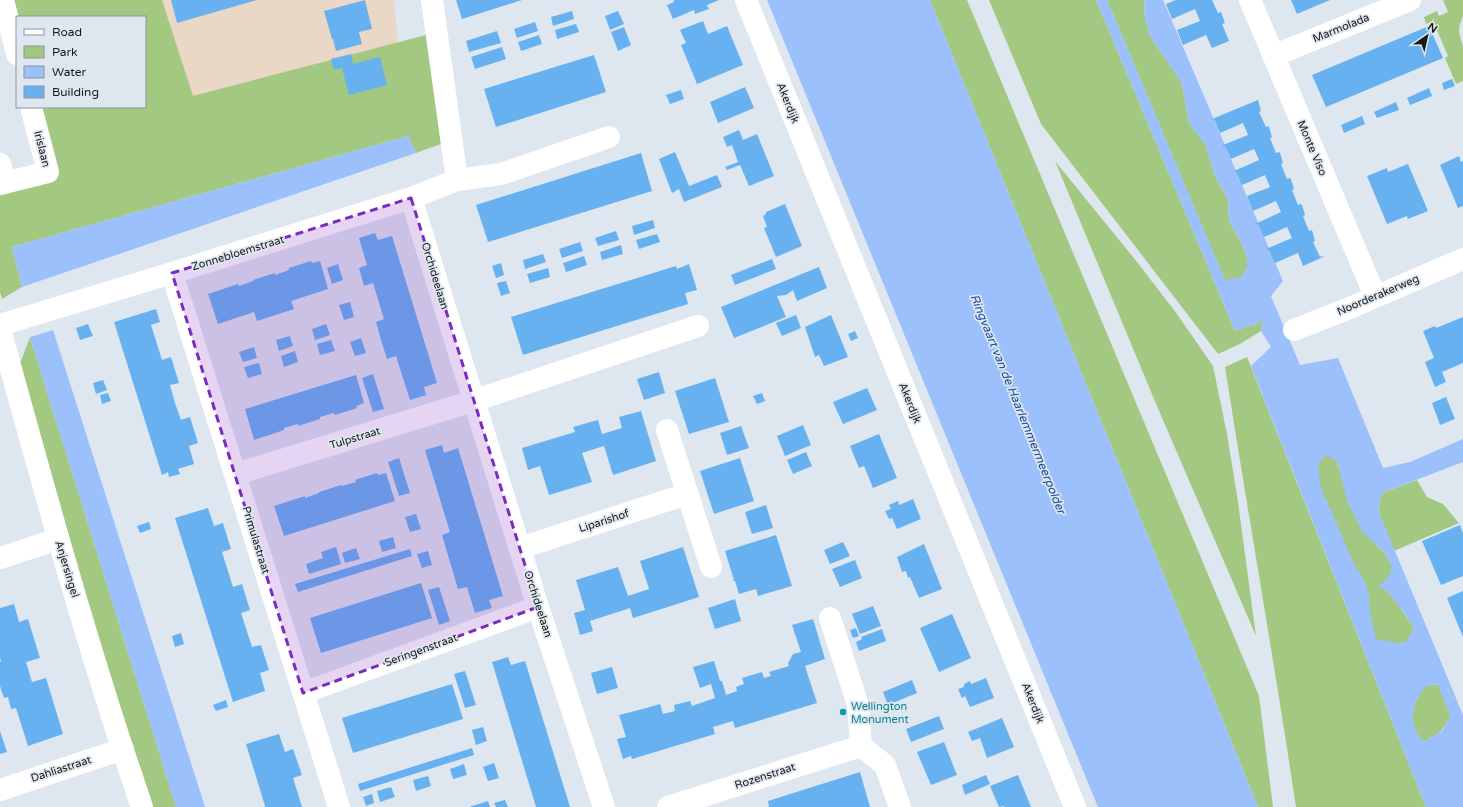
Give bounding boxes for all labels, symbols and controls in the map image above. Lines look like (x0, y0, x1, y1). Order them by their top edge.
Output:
street label: Marmolada (1311, 11, 1371, 45)
legend (16, 16, 146, 108)
north arrow (1407, 16, 1447, 56)
text: N (1425, 20, 1440, 36)
text: Road (52, 25, 82, 39)
text: Park (52, 45, 78, 59)
text: Water (52, 65, 87, 79)
street label: Akerdijk (774, 81, 802, 125)
text: Building (52, 85, 99, 99)
street label: Monte Viso (1294, 118, 1330, 178)
street label: Irislaan (31, 129, 53, 169)
street label: Zonnebloemstraat (190, 233, 286, 273)
street label: Orchideelaan (419, 241, 451, 311)
street label: Noorderakerweg (1335, 272, 1421, 318)
water label: Ringvaart van de Haarlemmermeerpolder (967, 292, 1069, 517)
street label: Akerdijk (896, 381, 924, 425)
street label: Tulpstraat (328, 424, 382, 452)
street label: Primulastraat (240, 505, 272, 575)
street label: Liparishof (577, 507, 631, 535)
street label: Anjersingel (52, 539, 82, 599)
street label: Orchideelaan (521, 569, 555, 639)
street label: Seringenstraat (383, 631, 459, 669)
street label: Akerdijk (1019, 681, 1047, 725)
place label: Wellington Monument (851, 700, 909, 726)
marker: Wellington Monument (838, 707, 848, 717)
street label: Dahliastraat (29, 753, 93, 785)
street label: Rozenstraat (733, 760, 797, 792)

